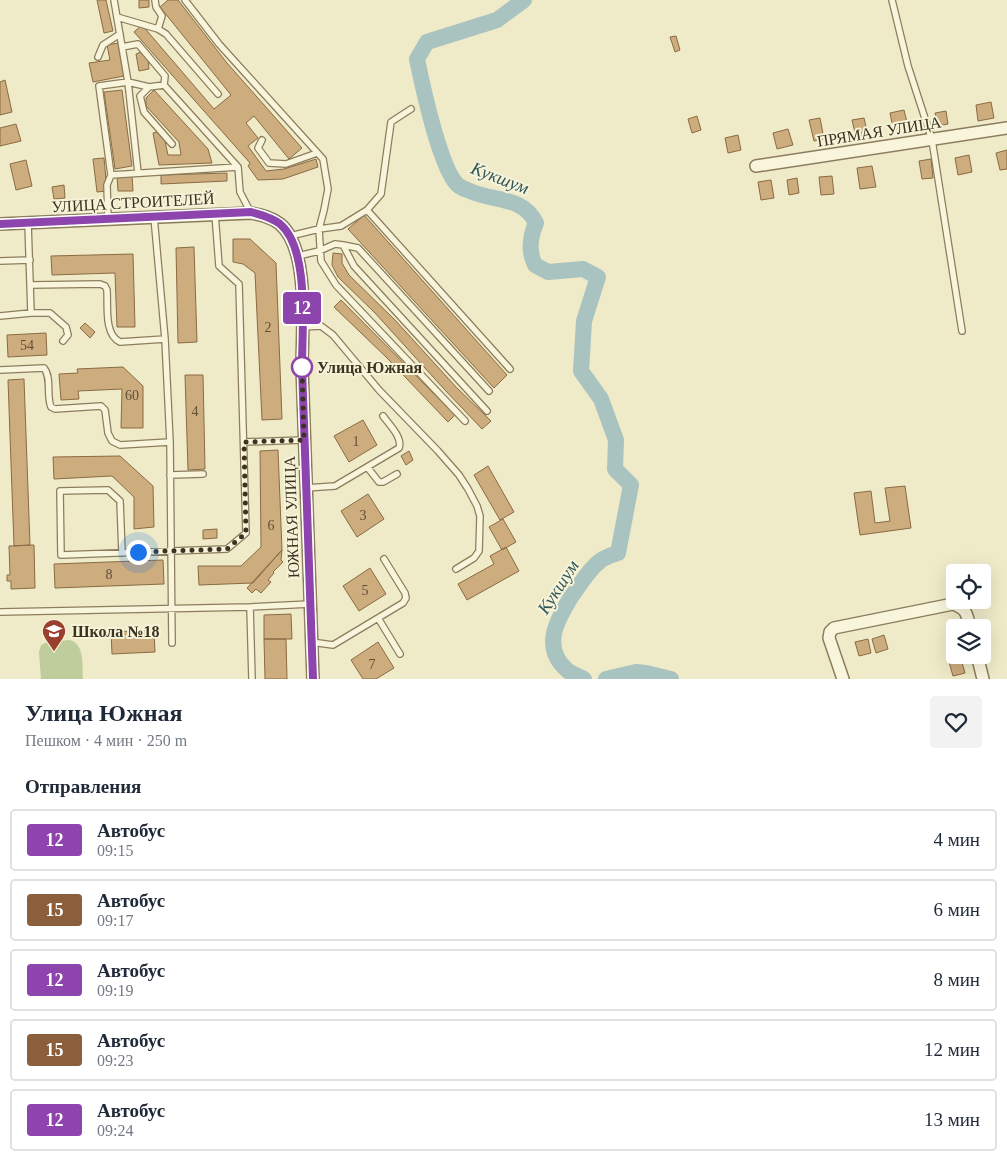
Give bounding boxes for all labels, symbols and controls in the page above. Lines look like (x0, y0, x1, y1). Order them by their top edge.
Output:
street label: ПРЯМАЯ УЛИЦА (816, 113, 943, 151)
water label: Кукшум (467, 158, 532, 198)
street label: УЛИЦА СТРОИТЕЛЕЙ (51, 189, 215, 216)
line badge: 12 (280, 292, 324, 324)
text: 12 (293, 298, 311, 318)
house number: 2 (265, 320, 272, 335)
house number: 54 (20, 338, 34, 353)
marker: Улица Южная (291, 356, 313, 378)
place label: Улица Южная (317, 359, 422, 376)
house number: 60 (125, 388, 139, 403)
house number: 4 (192, 404, 199, 419)
house number: 1 (353, 434, 360, 449)
street label: ЮЖНАЯ УЛИЦА (281, 455, 303, 578)
house number: 3 (360, 508, 367, 523)
house number: 6 (268, 518, 275, 533)
your location (126, 540, 151, 565)
water label: Кукшум (533, 556, 583, 619)
map controls (946, 564, 991, 664)
button: locate (946, 564, 991, 609)
house number: 8 (106, 567, 113, 582)
house number: 5 (362, 583, 369, 598)
school or university icon: Школа №18 (41, 618, 67, 652)
button: layers (946, 619, 991, 664)
place label: Школа №18 (72, 623, 159, 640)
house number: 7 (369, 657, 376, 672)
button: heart (930, 696, 982, 748)
text: Улица Южная (25, 700, 183, 726)
text: Пешком · 4 мин · 250 m (25, 732, 187, 749)
text: Отправления (25, 776, 141, 797)
text: Автобус (97, 820, 165, 841)
text: 4 мин (933, 829, 980, 850)
text: 12 (46, 830, 64, 850)
text: 09:15 (97, 842, 133, 859)
text: Автобус (97, 890, 165, 911)
text: 6 мин (933, 899, 980, 920)
text: 15 (46, 900, 64, 920)
text: 09:17 (97, 912, 133, 929)
text: Автобус (97, 960, 165, 981)
text: 8 мин (933, 969, 980, 990)
text: 12 (46, 970, 64, 990)
text: 09:19 (97, 982, 133, 999)
text: Автобус (97, 1030, 165, 1051)
text: 12 мин (924, 1039, 980, 1060)
text: 15 (46, 1040, 64, 1060)
text: 09:23 (97, 1052, 133, 1069)
text: Автобус (97, 1100, 165, 1121)
text: 13 мин (924, 1109, 980, 1130)
text: 12 (46, 1110, 64, 1130)
text: 09:24 (97, 1122, 133, 1139)

